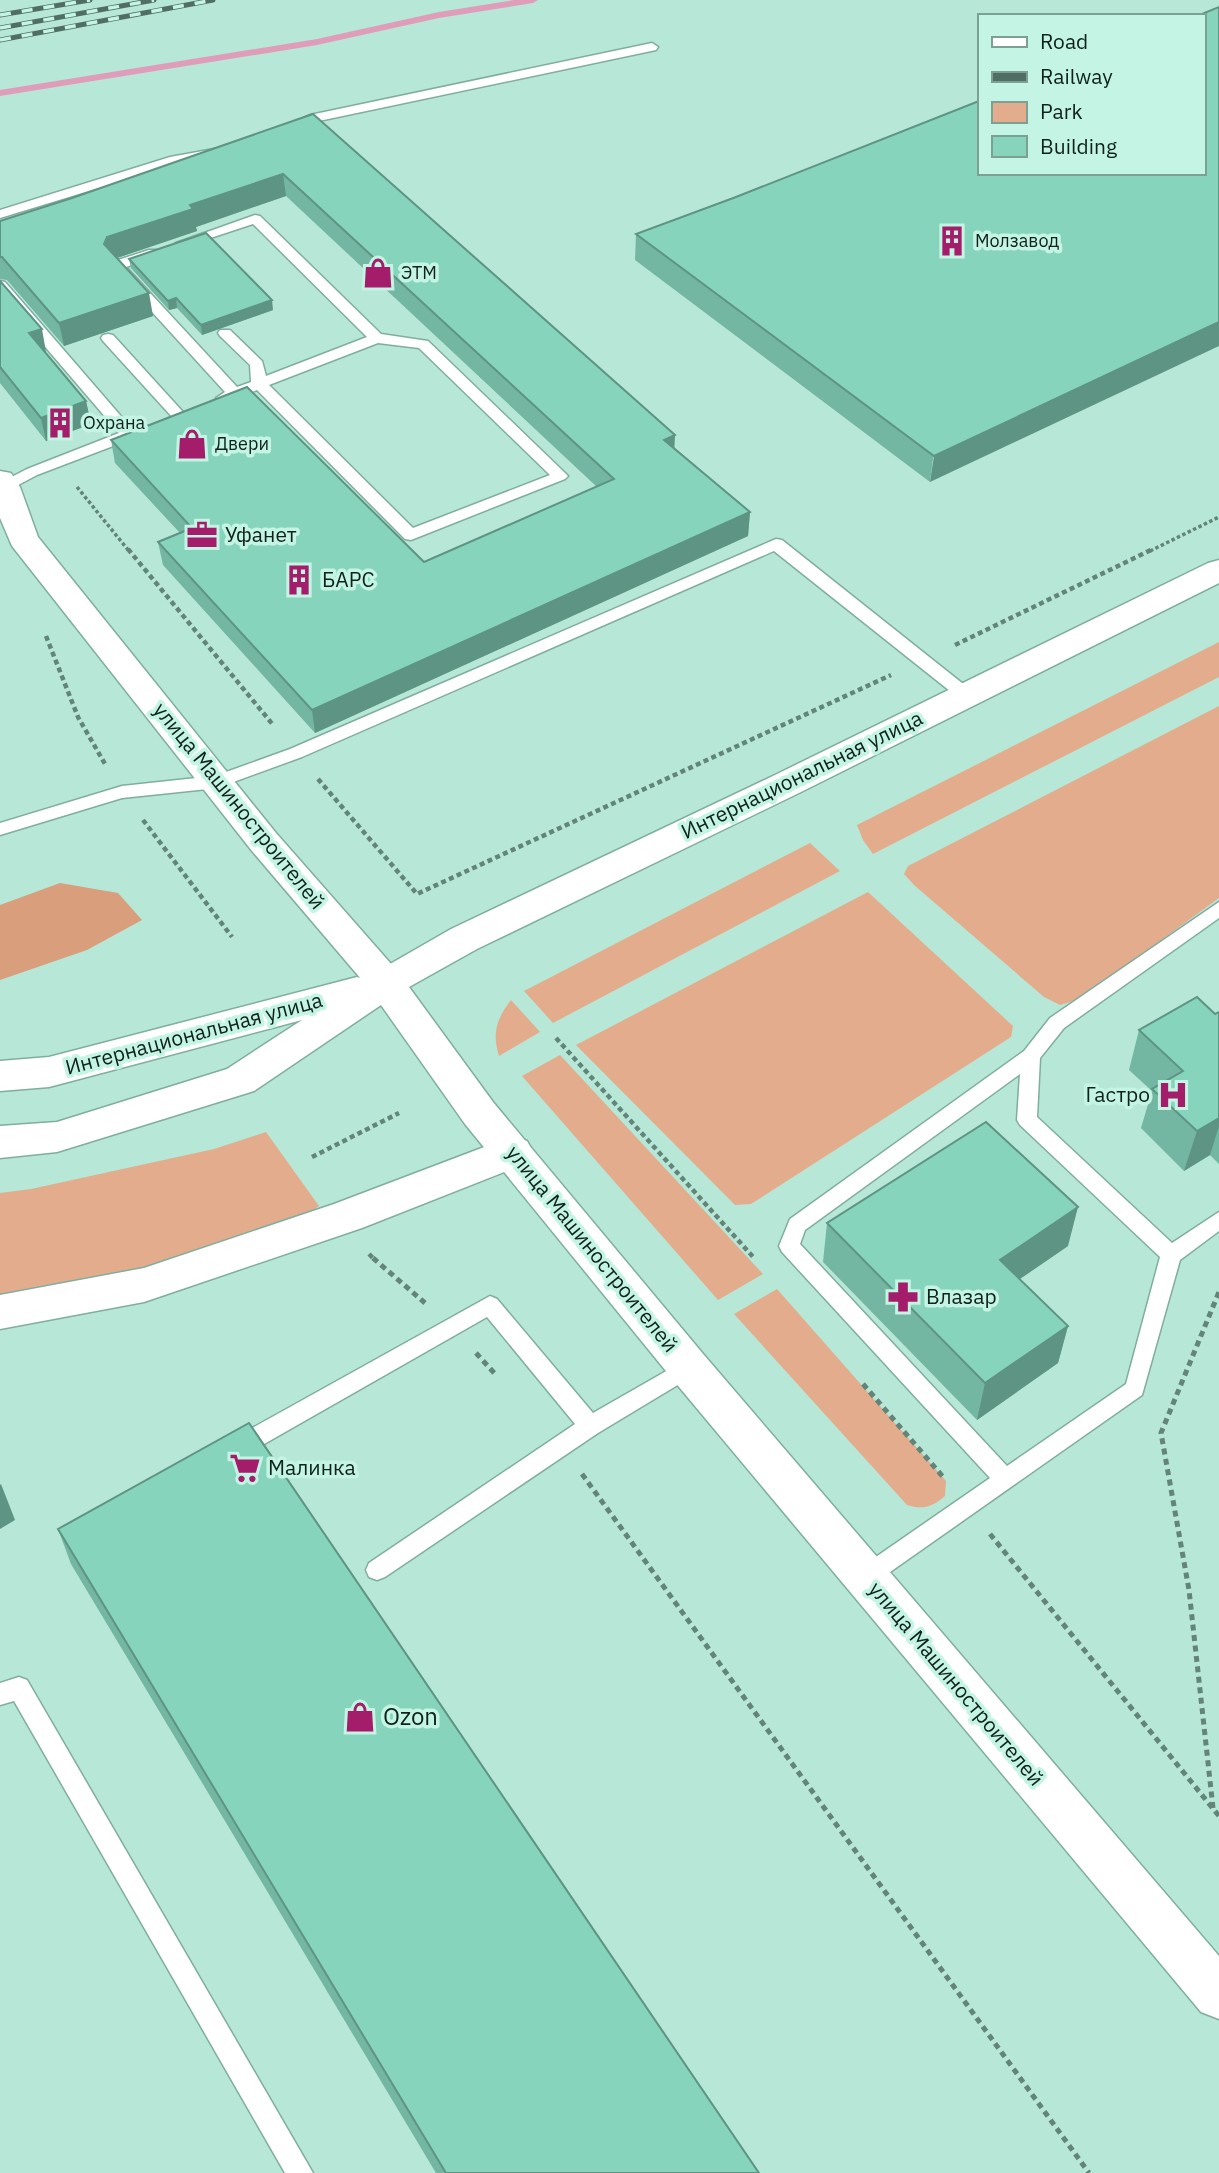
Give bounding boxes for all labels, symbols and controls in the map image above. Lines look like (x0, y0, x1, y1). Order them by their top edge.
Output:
legend (978, 14, 1205, 175)
text: Road (1040, 27, 1088, 55)
text: Railway (1040, 62, 1113, 90)
text: Park (1040, 97, 1083, 125)
text: Building (1040, 132, 1117, 160)
building icon: Молзавод (935, 224, 969, 258)
place label: Молзавод (975, 229, 1059, 252)
shop icon: ЭТМ (361, 256, 395, 290)
place label: ЭТМ (401, 261, 437, 284)
building icon: Охрана (43, 406, 77, 440)
place label: Охрана (83, 411, 146, 434)
shop icon: Двери (175, 427, 209, 461)
place label: Двери (215, 432, 269, 455)
office icon: Уфанет (185, 518, 219, 552)
place label: Уфанет (225, 520, 297, 548)
building icon: БАРС (282, 563, 316, 597)
place label: БАРС (322, 565, 374, 593)
street label: улица Машиностроителей (148, 696, 332, 915)
street label: Интернациональная улица (676, 703, 927, 845)
street label: Интернациональная улица (62, 985, 325, 1081)
hospital icon: Гастро (1156, 1078, 1190, 1112)
place label: Гастро (1086, 1080, 1150, 1108)
street label: улица Машиностроителей (501, 1139, 685, 1358)
pharmacy icon: Влазар (886, 1280, 920, 1314)
place label: Влазар (926, 1282, 997, 1310)
supermarket icon: Малинка (228, 1451, 262, 1485)
place label: Малинка (268, 1453, 356, 1481)
street label: улица Машиностроителей (863, 1575, 1051, 1791)
shop icon: Ozon (343, 1700, 377, 1734)
place label: Ozon (383, 1700, 438, 1732)

